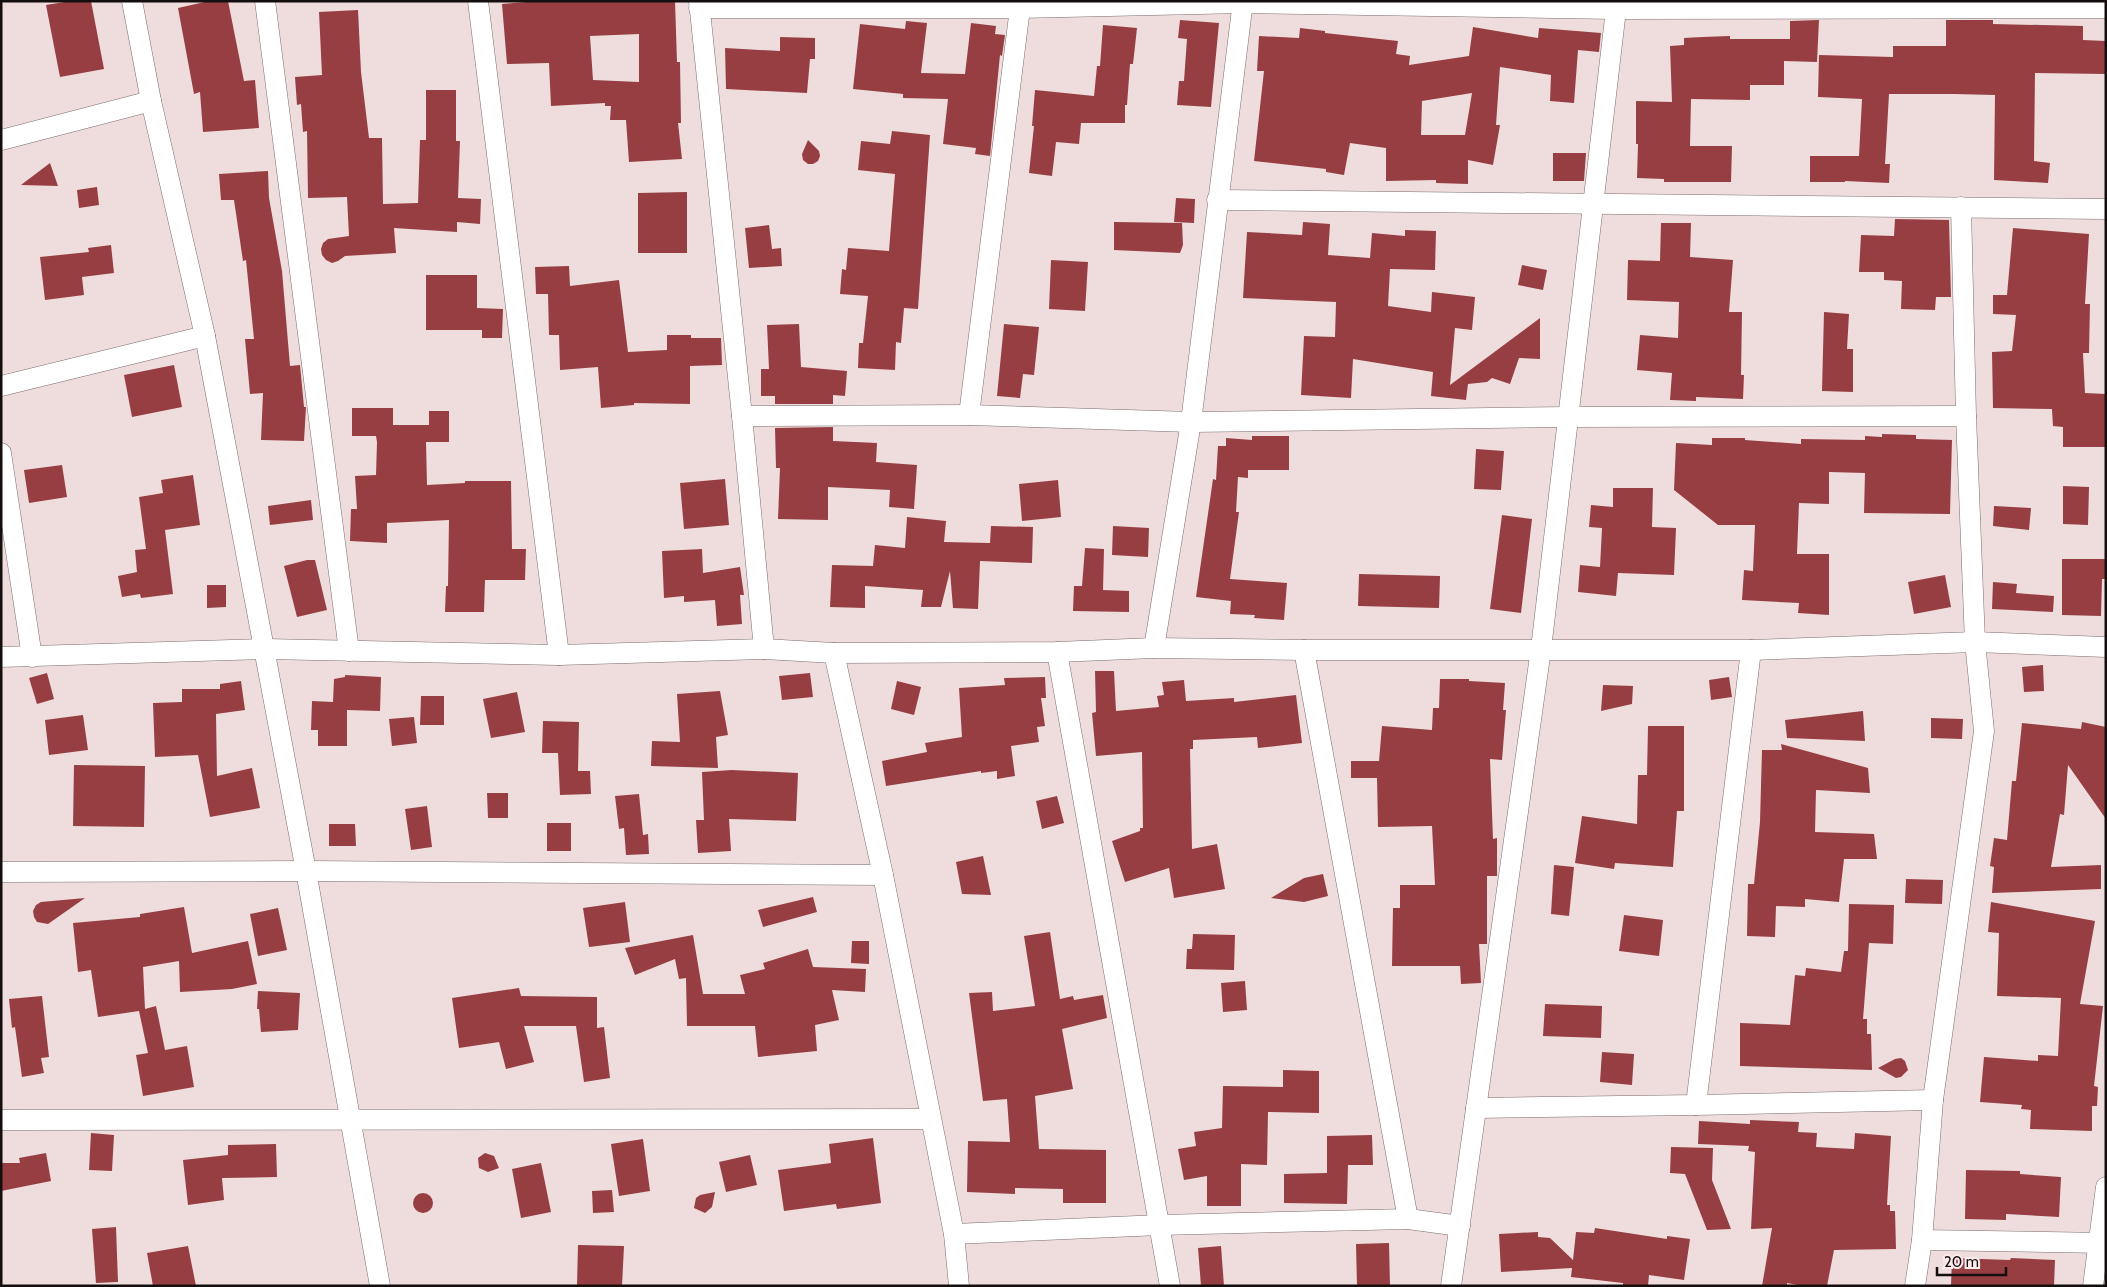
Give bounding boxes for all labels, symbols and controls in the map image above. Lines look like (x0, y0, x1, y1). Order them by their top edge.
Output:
scale bar (1937, 1244, 2006, 1276)
text: 20 m (1944, 1253, 1979, 1271)

